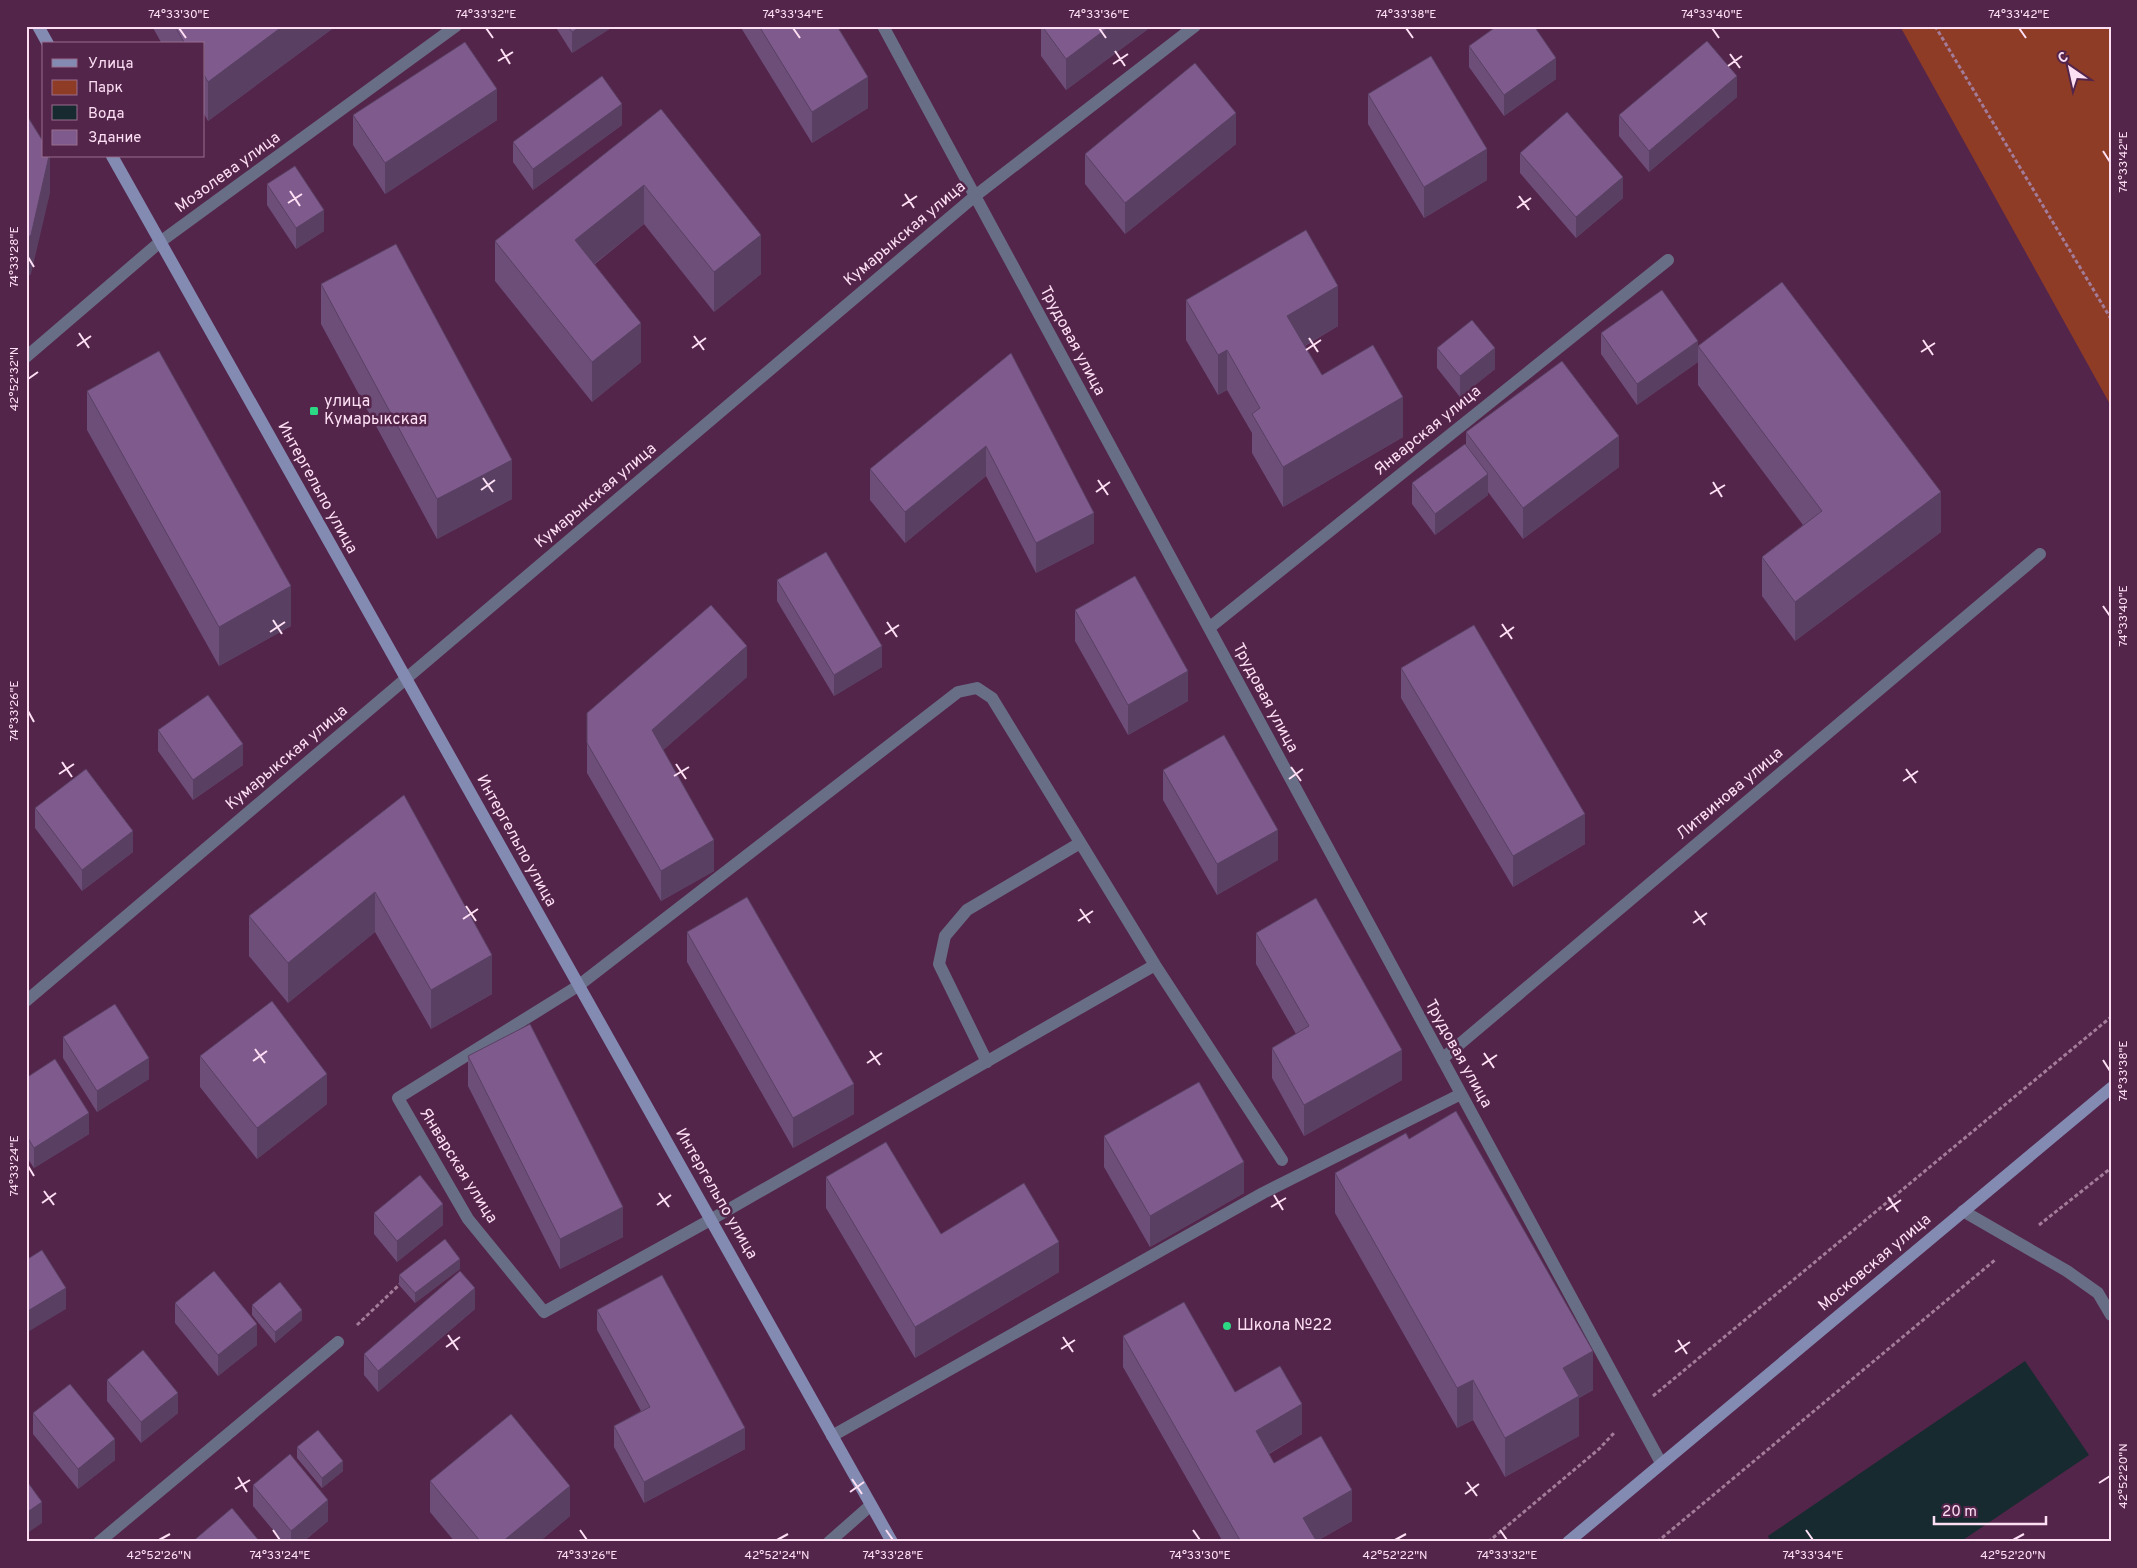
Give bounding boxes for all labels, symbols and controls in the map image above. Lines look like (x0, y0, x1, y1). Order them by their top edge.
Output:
text: 74°33'30"E (148, 7, 210, 23)
text: 74°33'32"E (456, 7, 516, 23)
text: 74°33'34"E (762, 7, 824, 23)
text: 74°33'36"E (1069, 7, 1129, 23)
text: 74°33'38"E (1375, 7, 1437, 23)
text: 74°33'40"E (1681, 7, 1743, 23)
text: 74°33'42"E (1988, 7, 2050, 23)
legend (42, 42, 205, 158)
north arrow (2044, 42, 2094, 92)
text: С (2055, 49, 2072, 68)
text: Улица (88, 55, 133, 74)
text: Парк (88, 79, 123, 98)
text: Вода (88, 105, 124, 124)
street label: Мозолева улица (171, 128, 285, 218)
text: Здание (88, 129, 141, 148)
text: 74°33'42"E (2116, 131, 2132, 193)
street label: Кумарыкская улица (840, 177, 970, 291)
text: 74°33'28"E (7, 226, 23, 288)
street label: Трудовая улица (1035, 283, 1109, 399)
text: 42°52'32"N (7, 347, 23, 411)
street label: Январская улица (1370, 382, 1486, 480)
place label: улица Кумарыкская (324, 392, 427, 430)
marker: улица Кумарыкская (308, 405, 320, 417)
street label: Интергельпо улица (272, 418, 362, 558)
street label: Кумарыкская улица (531, 439, 661, 553)
text: 74°33'40"E (2116, 585, 2132, 647)
street label: Трудовая улица (1228, 640, 1302, 756)
text: 74°33'26"E (7, 681, 23, 741)
street label: Кумарыкская улица (222, 701, 352, 815)
street label: Литвинова улица (1672, 743, 1788, 845)
street label: Интергельпо улица (471, 771, 561, 911)
street label: Трудовая улица (1420, 996, 1496, 1112)
text: 74°33'38"E (2116, 1040, 2132, 1102)
street label: Январская улица (415, 1105, 501, 1227)
street label: Интергельпо улица (670, 1125, 762, 1263)
text: 74°33'24"E (7, 1135, 23, 1197)
street label: Московская улица (1814, 1210, 1936, 1316)
place label: Школа №22 (1237, 1316, 1332, 1336)
marker: Школа №22 (1221, 1320, 1233, 1332)
text: 42°52'20"N (2116, 1443, 2132, 1509)
scale bar (1934, 1493, 2047, 1525)
text: 20 m (1942, 1503, 1977, 1522)
text: 42°52'26"N (127, 1548, 191, 1564)
text: 74°33'24"E (249, 1548, 311, 1564)
text: 74°33'26"E (557, 1548, 617, 1564)
text: 42°52'24"N (744, 1548, 810, 1564)
text: 74°33'28"E (862, 1548, 924, 1564)
text: 74°33'30"E (1169, 1548, 1231, 1564)
text: 42°52'22"N (1362, 1548, 1428, 1564)
text: 74°33'32"E (1477, 1548, 1537, 1564)
text: 74°33'34"E (1782, 1548, 1844, 1564)
text: 42°52'20"N (1980, 1548, 2046, 1564)

